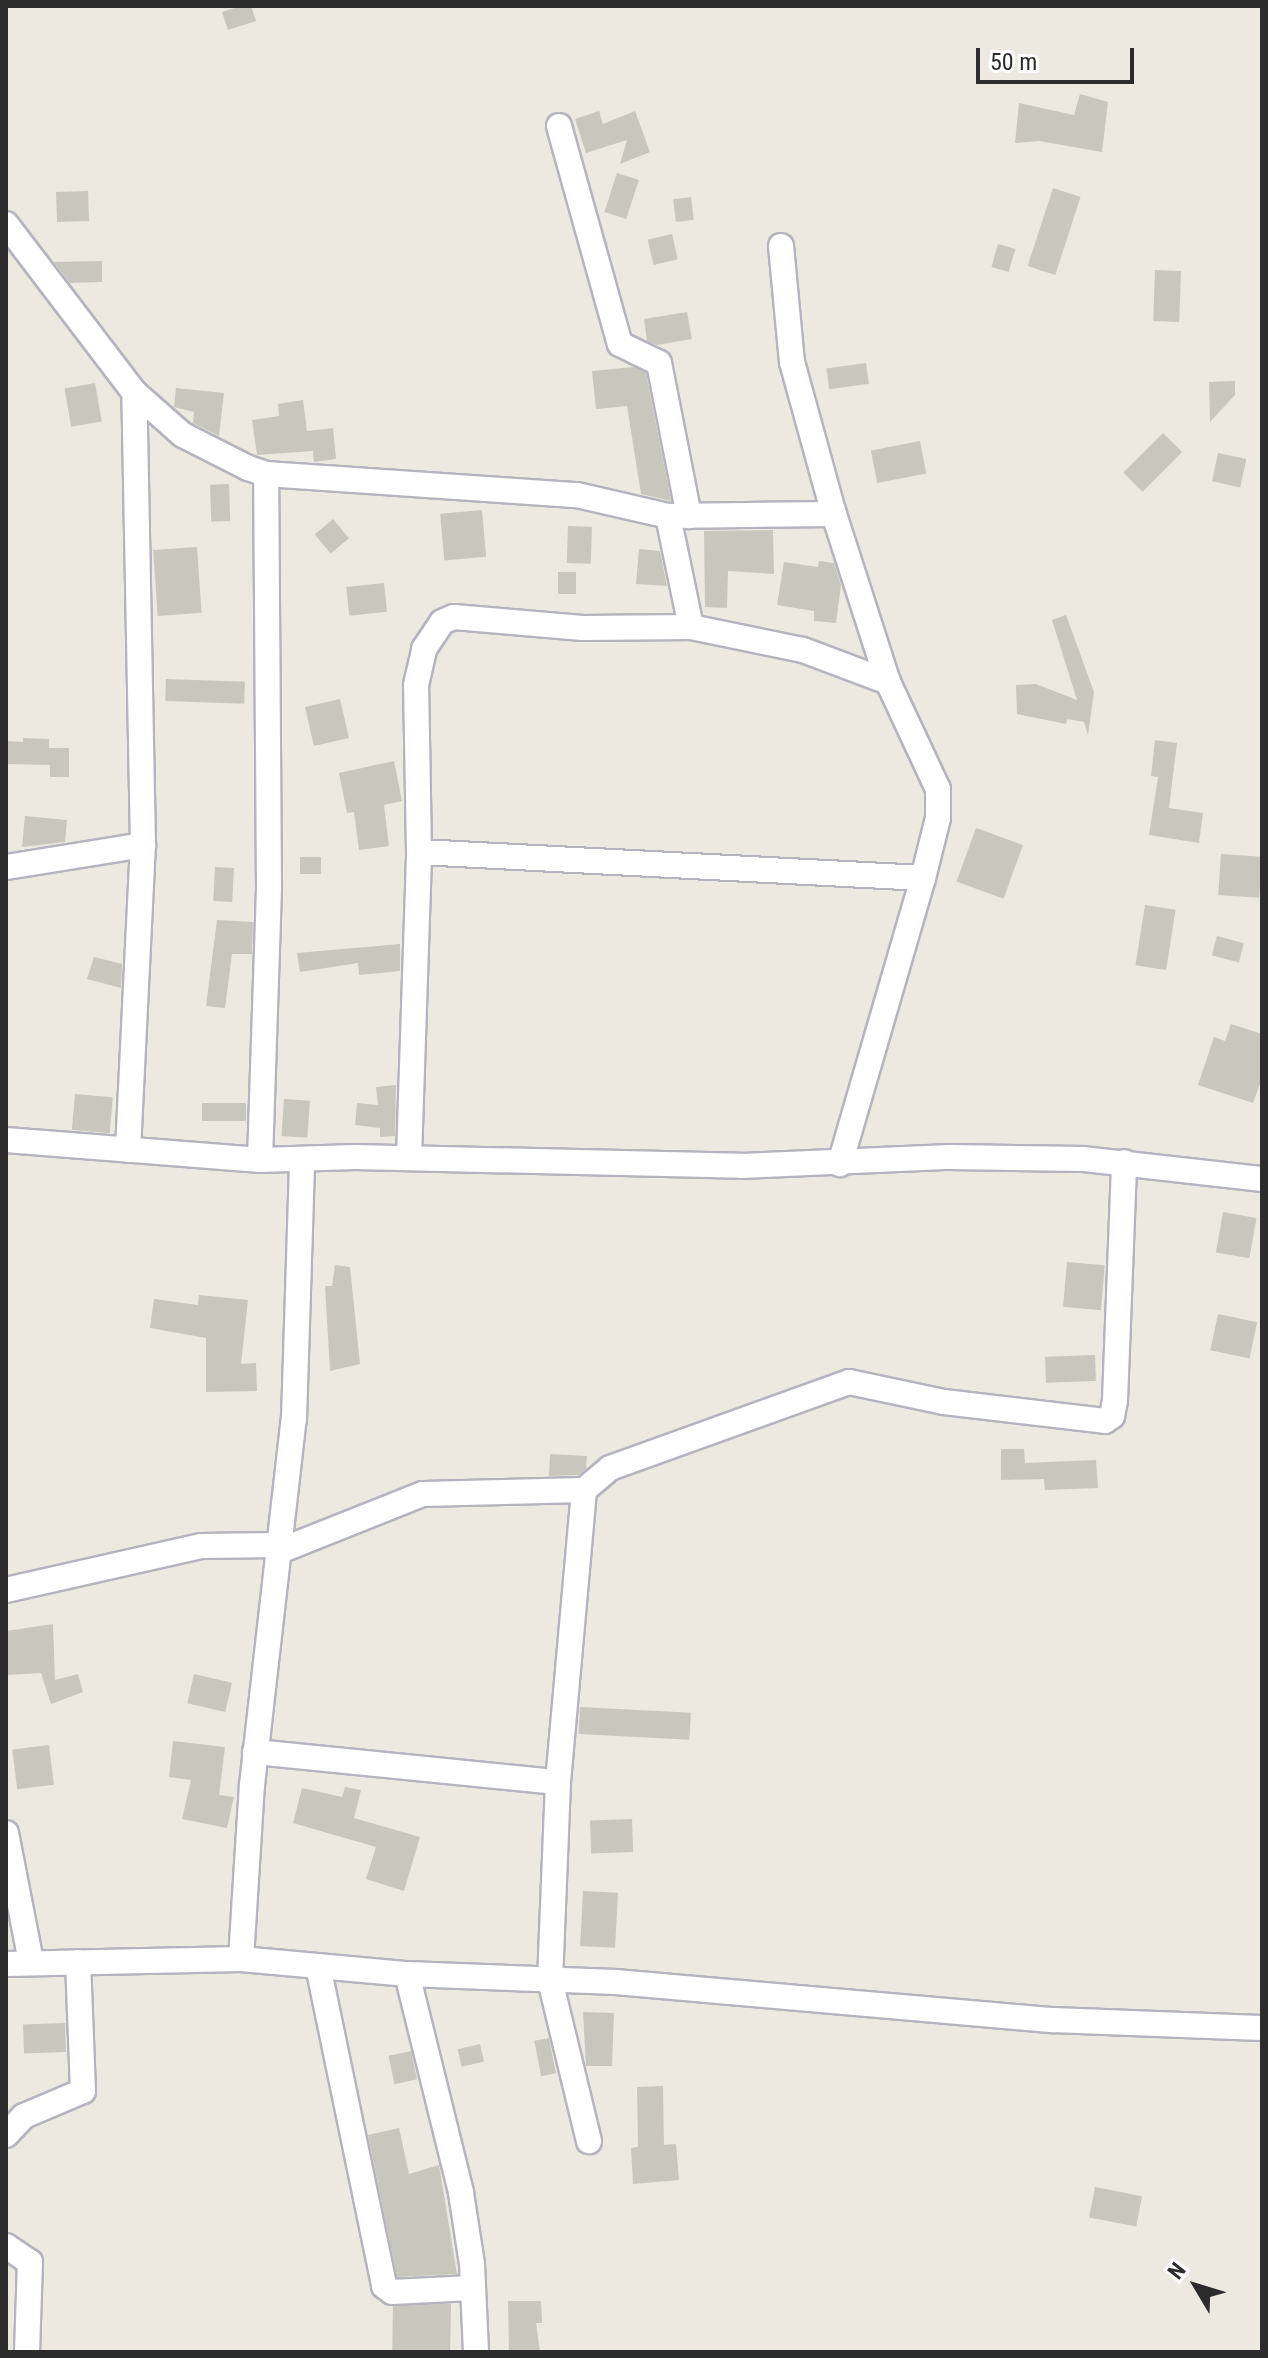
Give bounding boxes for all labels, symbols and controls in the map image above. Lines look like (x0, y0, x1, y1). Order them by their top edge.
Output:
scale bar (980, 32, 1138, 82)
text: 50 m (990, 48, 1037, 76)
north arrow (1156, 2246, 1236, 2326)
text: N (1163, 2258, 1191, 2284)

